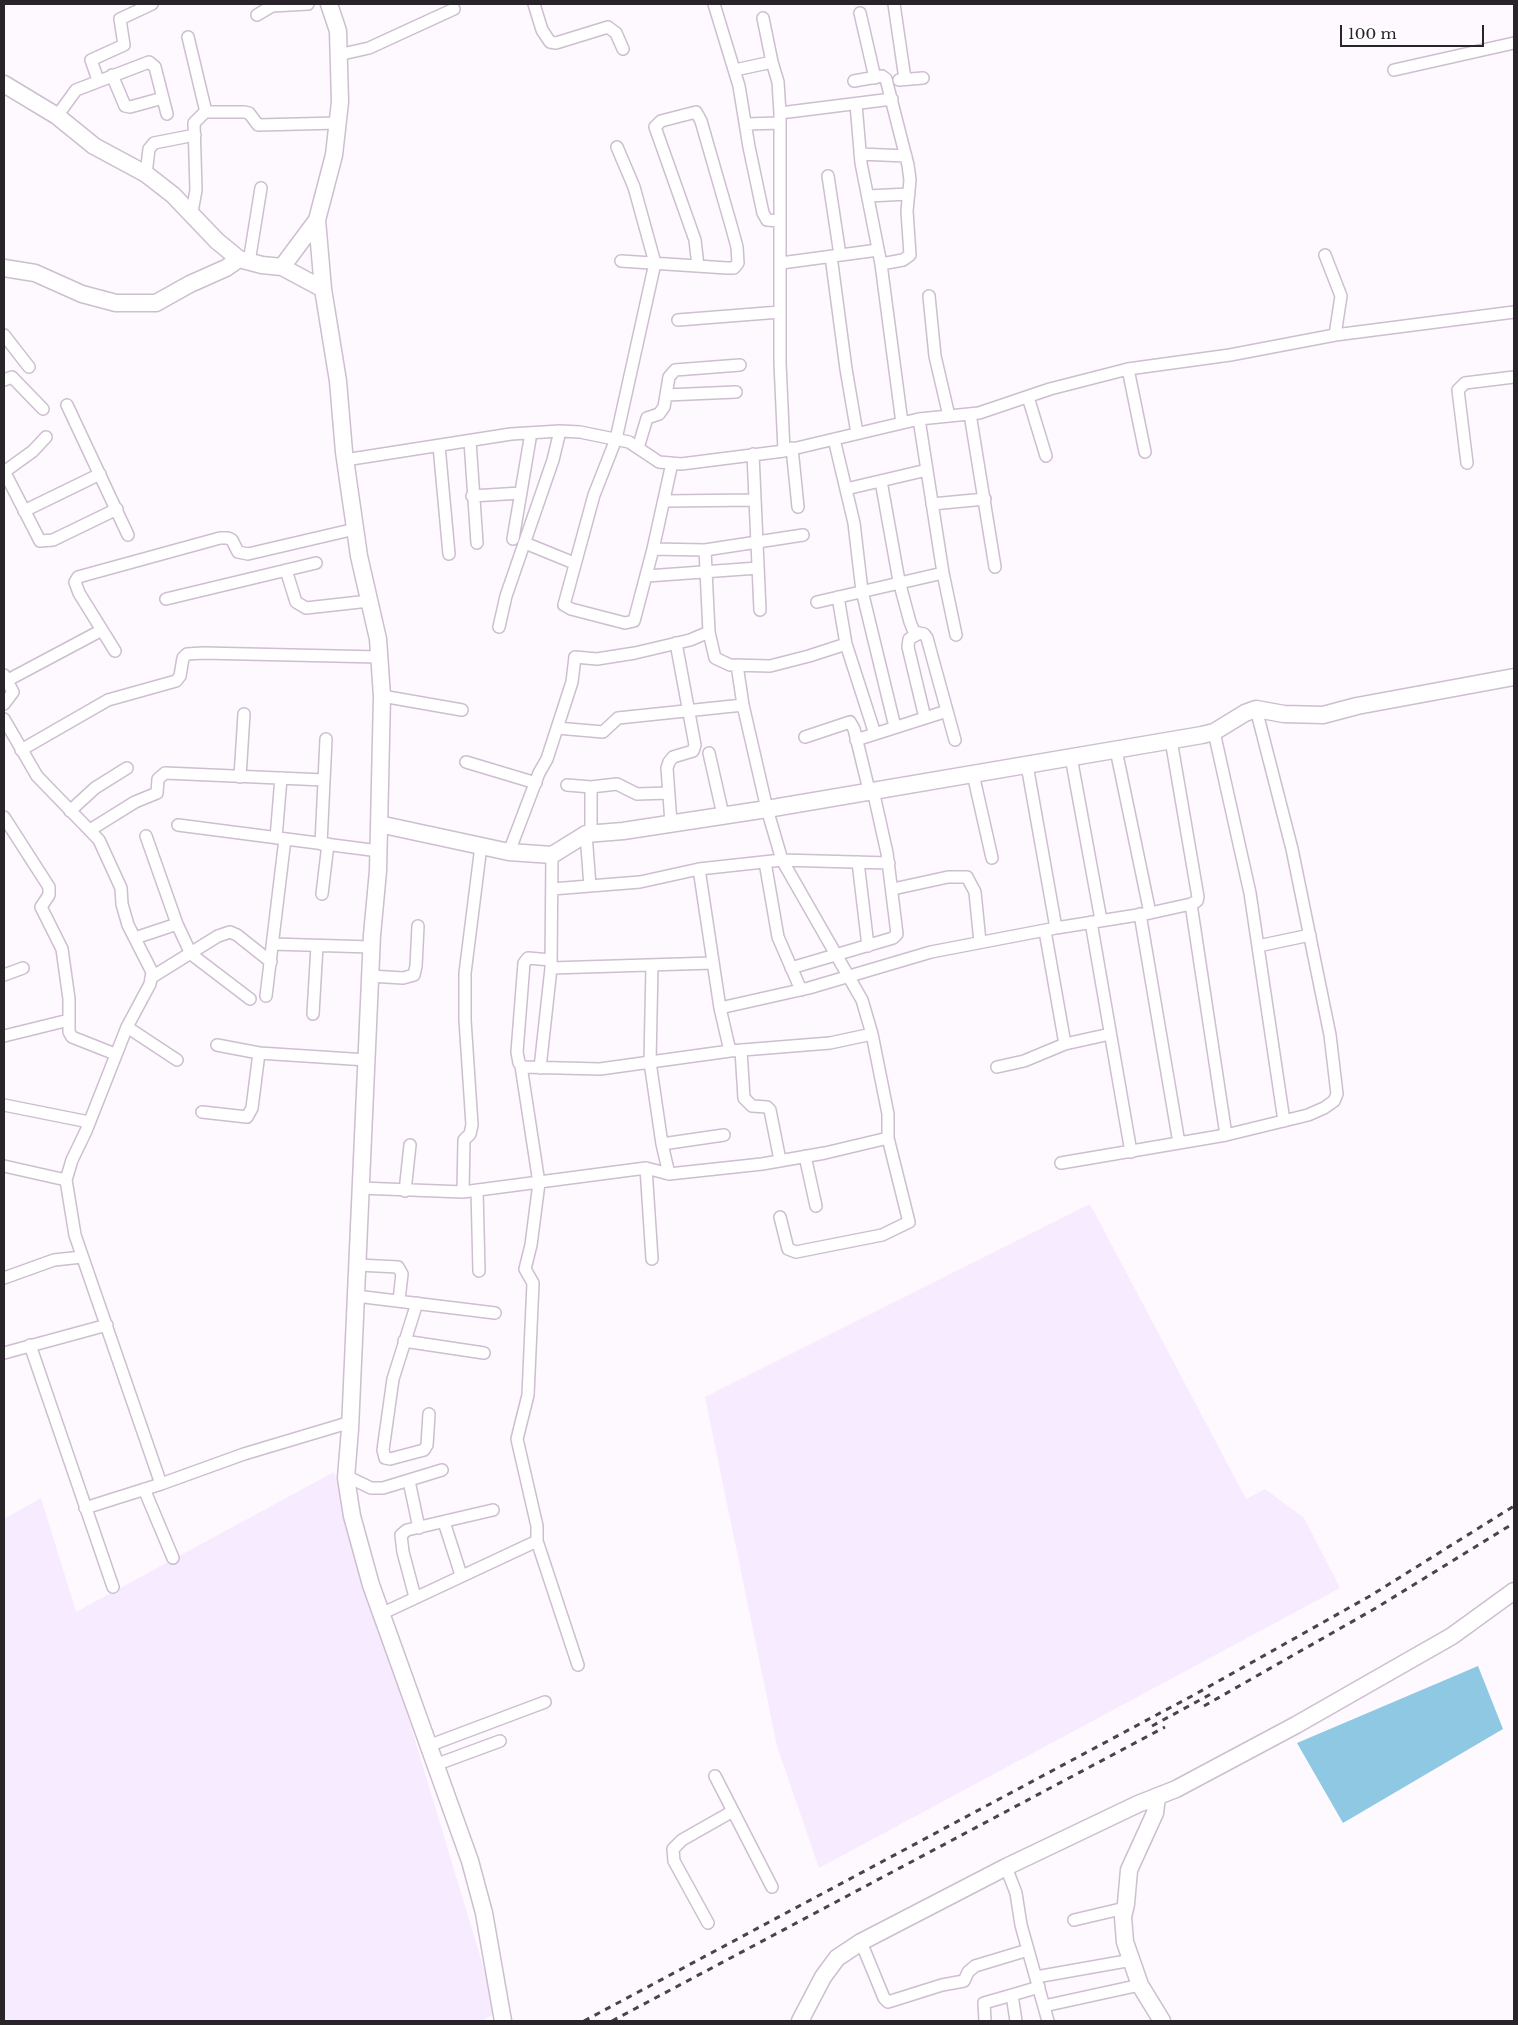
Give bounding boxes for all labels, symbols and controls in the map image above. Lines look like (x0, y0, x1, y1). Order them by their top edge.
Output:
scale bar (1343, 15, 1487, 47)
text: 100 m (1348, 24, 1397, 43)

